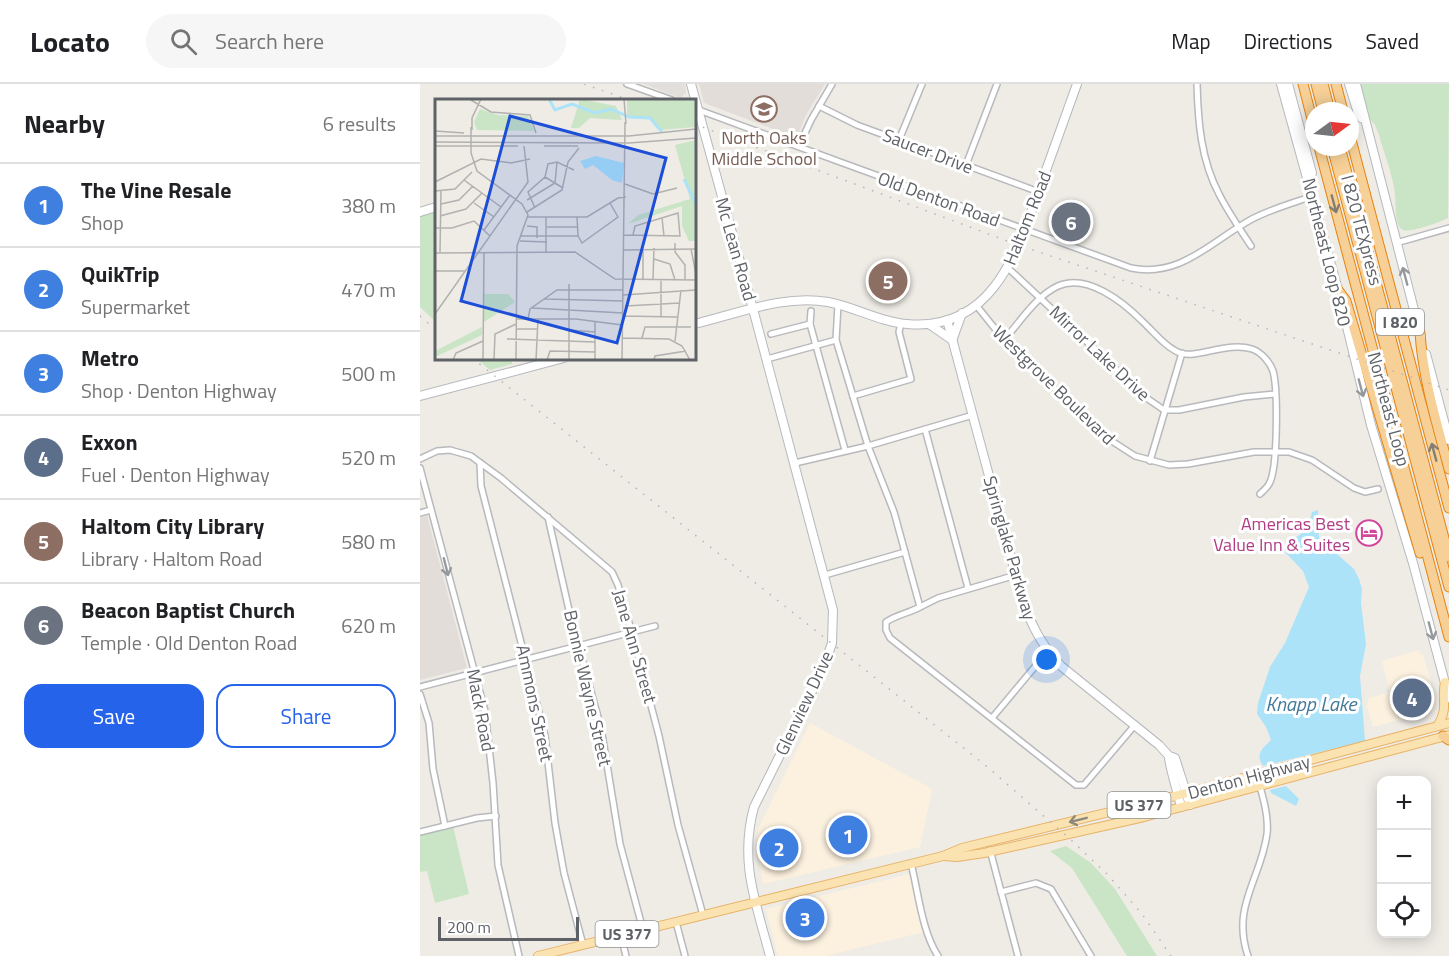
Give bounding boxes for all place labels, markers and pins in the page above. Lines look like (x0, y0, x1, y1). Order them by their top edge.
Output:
school or university icon: North Oaks Middle School (749, 94, 779, 124)
place label: North Oaks Middle School (711, 124, 817, 172)
pin: 6 (1052, 200, 1090, 244)
pin: 5 (868, 258, 908, 304)
place label: Americas Best Value Inn & Suites (1213, 510, 1351, 558)
hotel icon: Americas Best Value Inn & Suites (1354, 518, 1384, 548)
pin: 4 (1392, 676, 1432, 720)
pin: 1 (828, 812, 868, 858)
pin: 2 (760, 826, 798, 870)
pin: 3 (786, 896, 824, 940)

